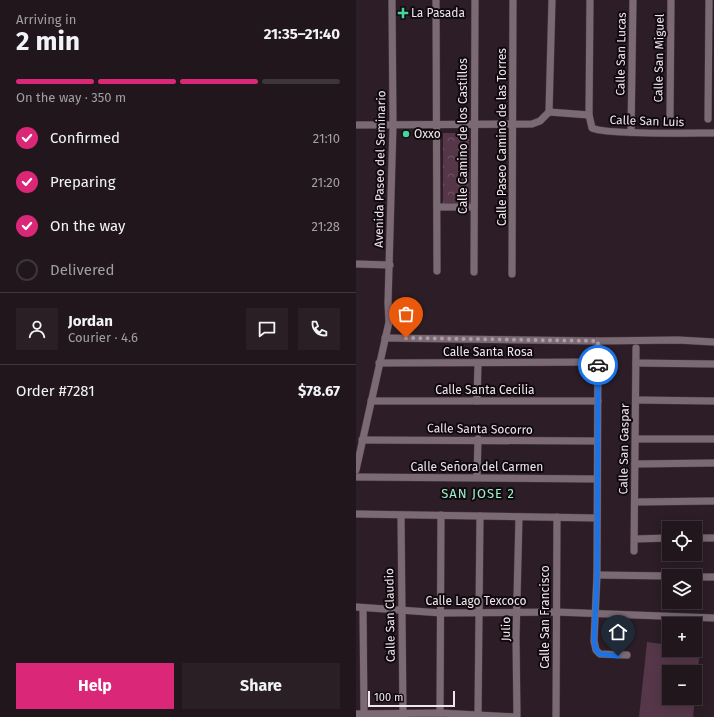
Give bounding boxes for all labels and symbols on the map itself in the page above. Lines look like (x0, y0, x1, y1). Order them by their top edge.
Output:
place label: La Pasada (411, 6, 465, 20)
marker: La Pasada (398, 8, 408, 18)
street label: Calle San Lucas (613, 12, 629, 96)
street label: Calle San Miguel (651, 13, 667, 103)
street label: Calle Paseo Camino de las Torres (495, 48, 509, 226)
street label: Calle Camino de los Castillos (456, 58, 470, 214)
street label: Avenida Paseo del Seminario (372, 90, 388, 248)
street label: Calle San Luis (609, 113, 685, 129)
place label: Oxxo (414, 127, 441, 141)
marker: Oxxo (401, 129, 411, 139)
pin (389, 297, 423, 338)
street label: Calle Santa Rosa (443, 345, 533, 359)
courier (578, 345, 618, 385)
street label: Calle Santa Cecilia (435, 383, 535, 397)
street label: Calle San Gaspar (616, 403, 632, 494)
street label: Calle Santa Socorro (427, 421, 533, 437)
street label: Calle Señora del Carmen (411, 460, 543, 474)
district label: SAN JOSE 2 (441, 486, 515, 501)
street label: Calle San Francisco (538, 565, 552, 669)
street label: Calle San Claudio (382, 568, 398, 662)
street label: Calle Lago Texcoco (426, 594, 526, 608)
pin (601, 615, 635, 656)
street label: Julio (499, 617, 513, 641)
scale bar (368, 689, 455, 708)

